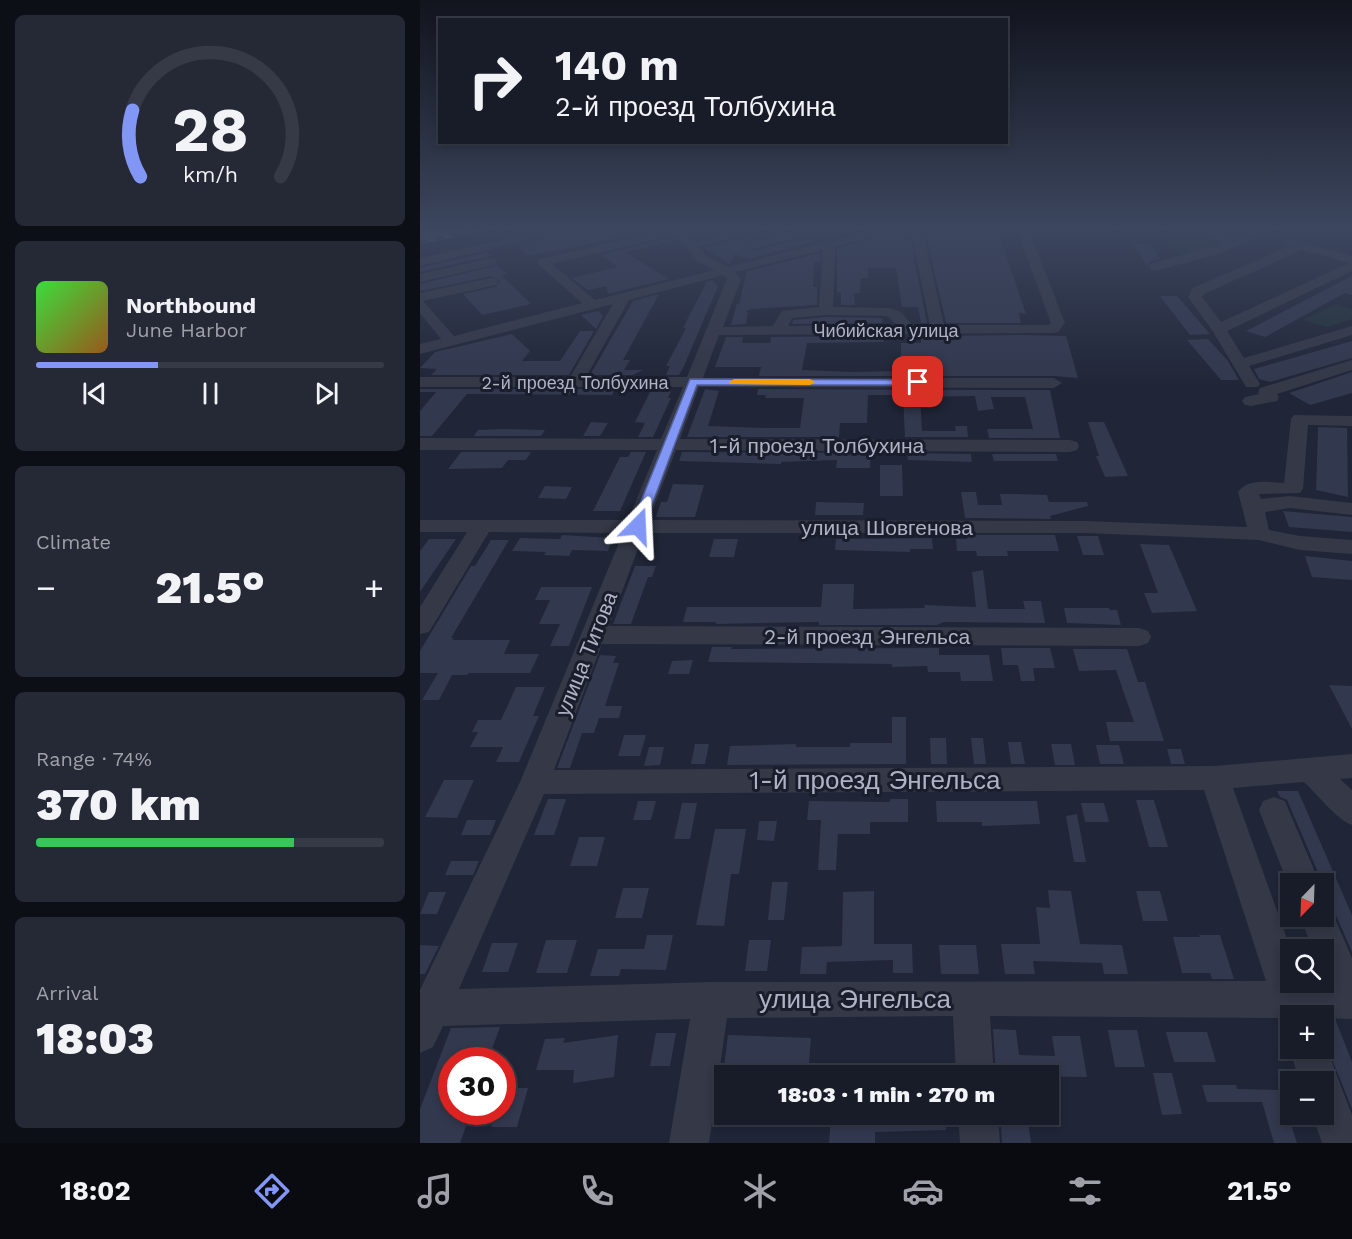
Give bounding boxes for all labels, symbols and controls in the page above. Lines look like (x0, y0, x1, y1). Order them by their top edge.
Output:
text: 140 m (555, 41, 679, 90)
icon: right (456, 42, 534, 120)
text: 2-й проезд Толбухина (555, 91, 836, 123)
text: 28 (172, 93, 248, 166)
text: km/h (182, 163, 238, 188)
text: Northbound (126, 293, 256, 318)
text: June Harbor (126, 318, 247, 342)
street label: Чибийская улица (813, 320, 960, 341)
pin (892, 356, 943, 407)
icon: arrive (901, 365, 934, 398)
street label: 2-й проезд Толбухина (481, 372, 669, 393)
icon: previous (78, 377, 111, 410)
icon: pause (194, 377, 227, 410)
icon: next (310, 377, 343, 410)
street label: 1-й проезд Толбухина (710, 433, 925, 458)
position arrow (606, 494, 670, 558)
street label: улица Шовгенова (801, 515, 973, 540)
text: Climate (36, 530, 111, 554)
text: 21.5° (155, 561, 265, 614)
text: − (36, 568, 56, 607)
text: + (364, 568, 384, 607)
street label: улица Титова (550, 588, 622, 720)
street label: 2-й проезд Энгельса (764, 624, 970, 649)
text: Range · 74% (36, 747, 152, 771)
street label: 1-й проезд Энгельса (750, 765, 1001, 795)
text: 370 km (36, 778, 201, 831)
north arrow (1280, 873, 1334, 927)
map controls (1280, 873, 1334, 1125)
button: search (1280, 939, 1334, 993)
text: Arrival (36, 981, 98, 1005)
street label: улица Энгельса (759, 984, 952, 1014)
button: + (1280, 1005, 1334, 1059)
text: 18:03 (36, 1012, 154, 1065)
speed limit sign: 30 (438, 1047, 516, 1125)
button: − (1280, 1071, 1334, 1125)
text: 18:03 · 1 min · 270 m (778, 1082, 995, 1107)
icon: directions (251, 1170, 293, 1212)
icon: music (414, 1170, 456, 1212)
icon: phone (576, 1170, 618, 1212)
icon: climate (739, 1170, 781, 1212)
icon: car (902, 1170, 944, 1212)
icon: filters (1064, 1170, 1106, 1212)
text: 18:02 (60, 1175, 131, 1207)
text: 21.5° (1227, 1175, 1292, 1207)

